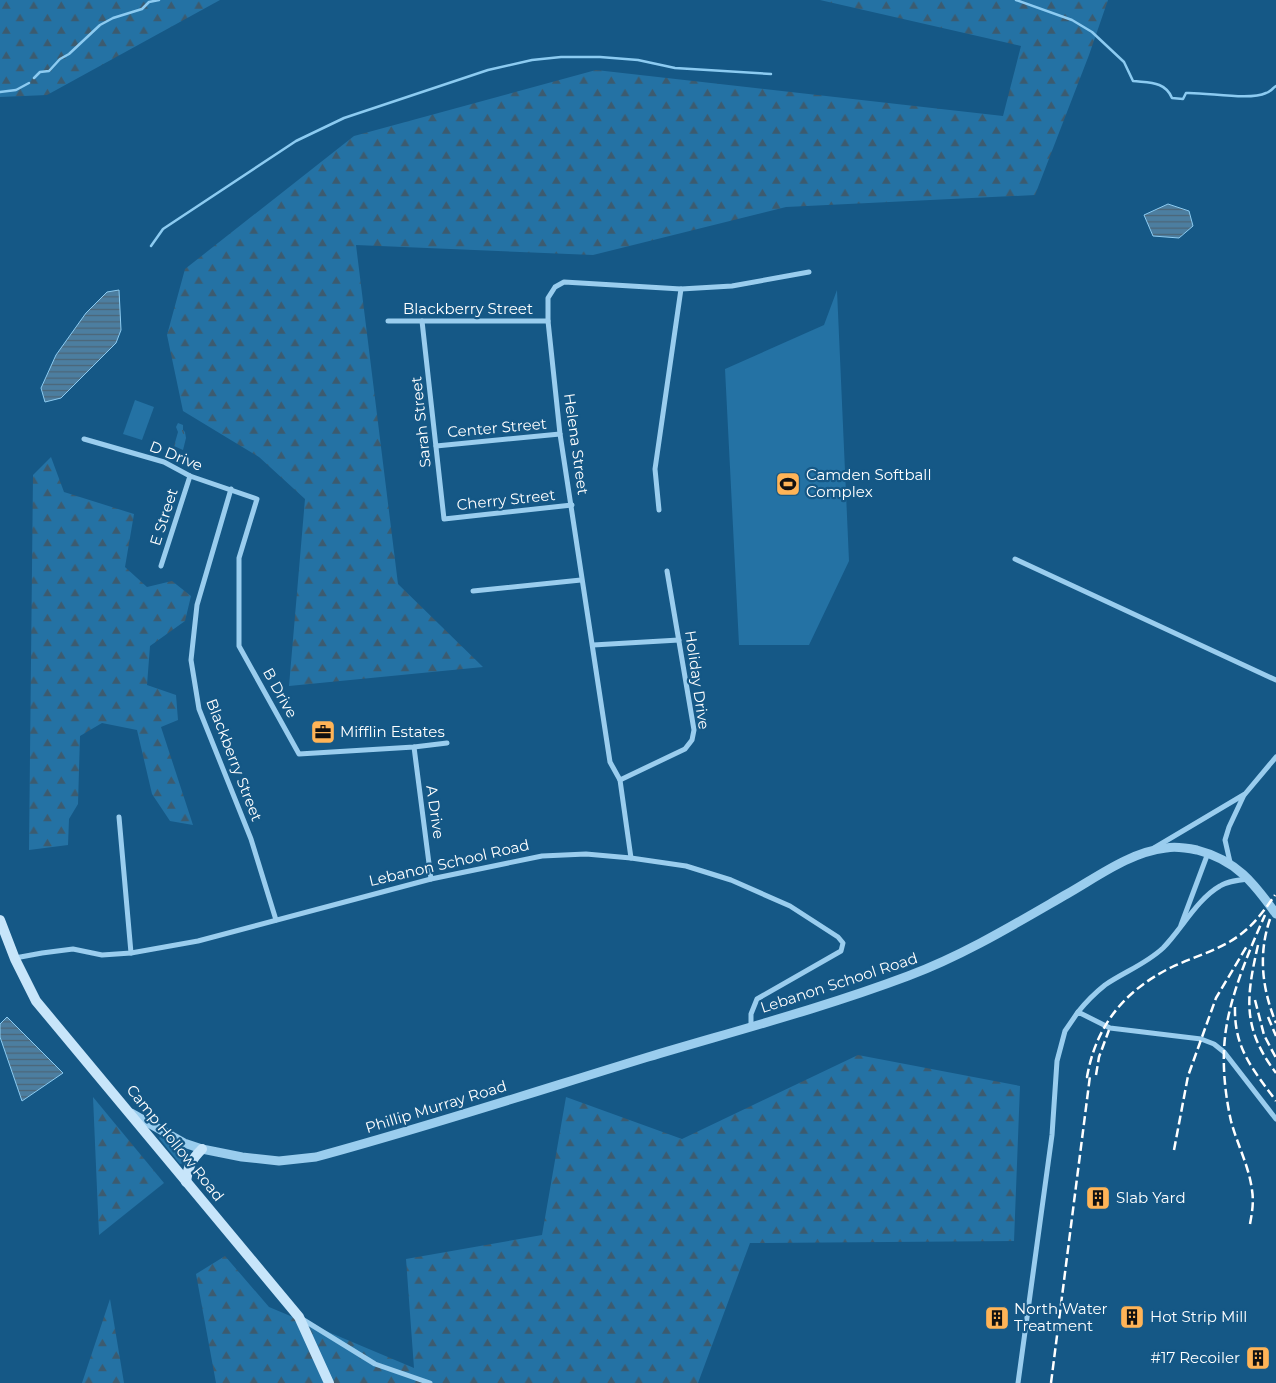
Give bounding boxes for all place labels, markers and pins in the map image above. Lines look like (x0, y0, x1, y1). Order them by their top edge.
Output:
place label: Camden Softball Complex (806, 465, 931, 501)
sports icon: Camden Softball Complex (775, 471, 801, 497)
office icon: Mifflin Estates (310, 719, 336, 745)
place label: Mifflin Estates (340, 722, 445, 741)
building icon: Slab Yard (1085, 1185, 1111, 1211)
place label: Slab Yard (1116, 1188, 1186, 1207)
place label: North Water Treatment (1014, 1299, 1108, 1335)
building icon: Hot Strip Mill (1119, 1304, 1145, 1330)
building icon: North Water Treatment (984, 1305, 1010, 1331)
place label: Hot Strip Mill (1150, 1307, 1247, 1326)
building icon: #17 Recoiler (1245, 1345, 1271, 1371)
place label: #17 Recoiler (1151, 1348, 1240, 1367)

